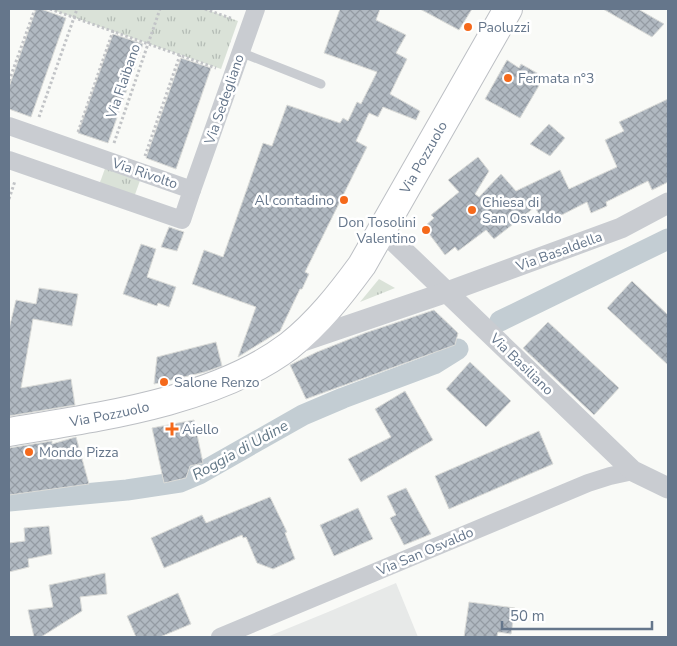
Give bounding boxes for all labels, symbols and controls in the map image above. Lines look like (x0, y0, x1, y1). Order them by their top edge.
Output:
place label: Paoluzzi (478, 18, 530, 37)
marker: Paoluzzi (462, 21, 474, 33)
street label: Via Flaibano (102, 41, 145, 122)
street label: Via Sedegliano (200, 51, 249, 148)
place label: Fermata n°3 (518, 69, 594, 88)
marker: Fermata n°3 (502, 72, 514, 84)
street label: Via Pozzuolo (395, 118, 452, 198)
street label: Via Rivolto (109, 153, 180, 194)
place label: Al contadino (255, 191, 334, 210)
place label: Chiesa di San Osvaldo (482, 193, 562, 228)
marker: Al contadino (338, 194, 350, 206)
marker: Chiesa di San Osvaldo (466, 204, 478, 216)
place label: Don Tosolini Valentino (338, 213, 416, 248)
marker: Don Tosolini Valentino (420, 224, 432, 236)
street label: Via Basaldella (513, 227, 605, 276)
street label: Via Basiliano (485, 329, 558, 400)
place label: Salone Renzo (174, 373, 260, 392)
marker: Salone Renzo (158, 376, 170, 388)
street label: Via Pozzuolo (67, 397, 151, 432)
water label: Roggia di Udine (188, 415, 292, 485)
place label: Aiello (182, 420, 219, 439)
marker: Aiello (166, 423, 178, 435)
place label: Mondo Pizza (39, 443, 119, 462)
marker: Mondo Pizza (23, 446, 35, 458)
street label: Via San Osvaldo (373, 522, 477, 581)
scale bar (502, 598, 652, 630)
text: 50 m (510, 606, 545, 626)

